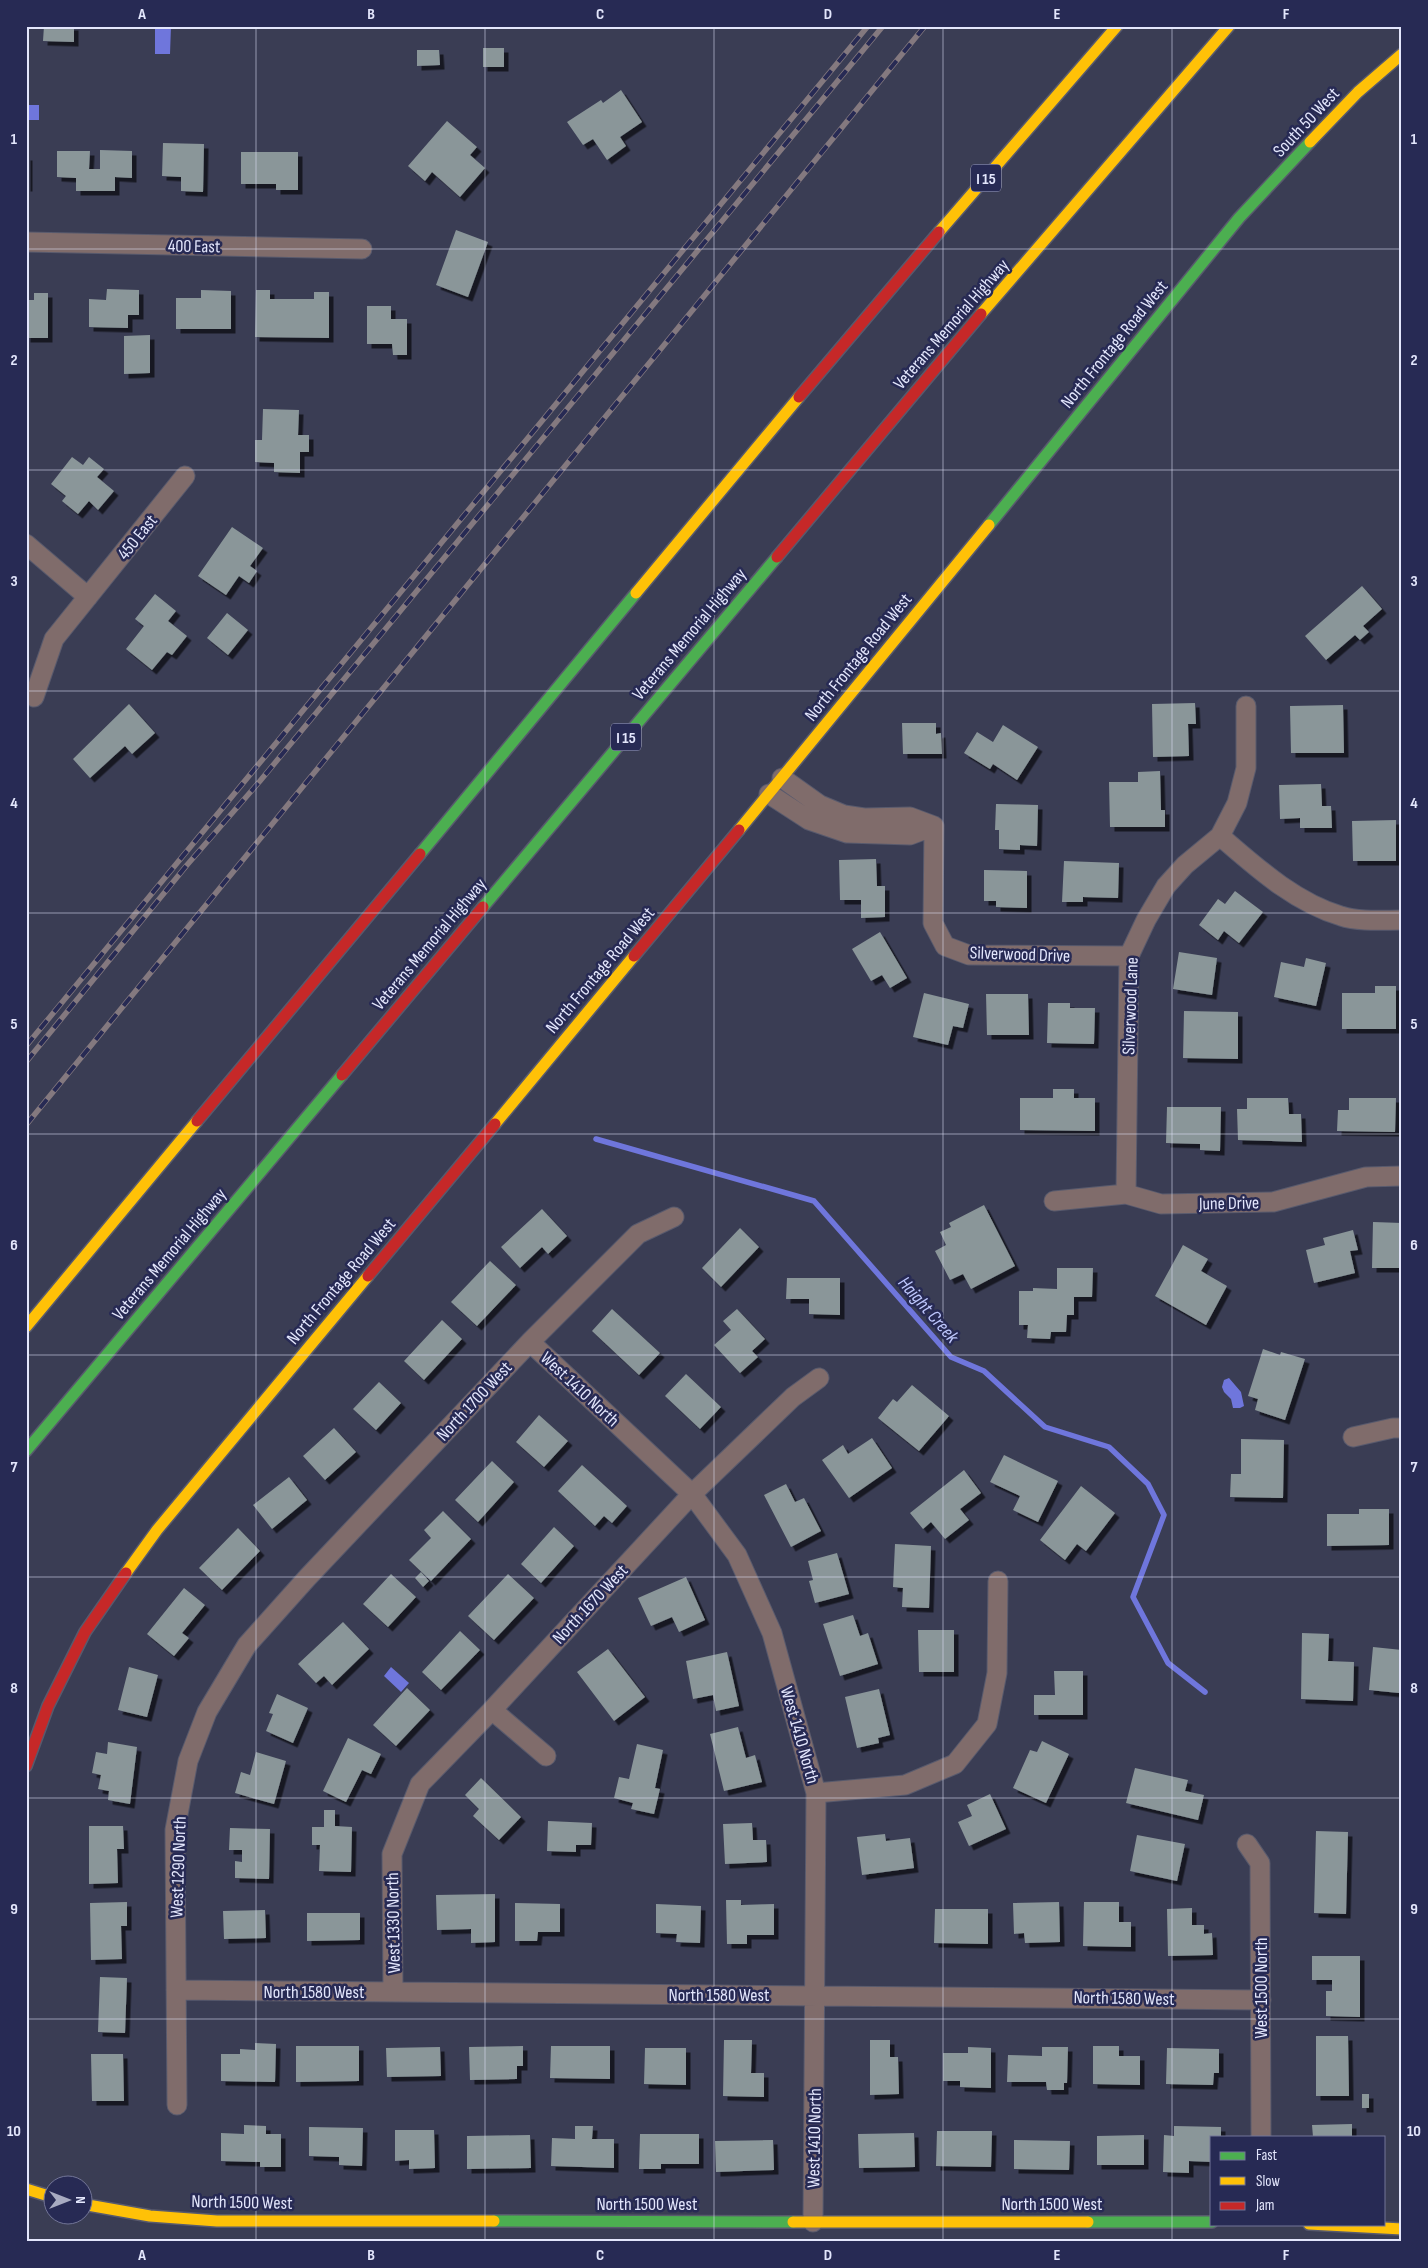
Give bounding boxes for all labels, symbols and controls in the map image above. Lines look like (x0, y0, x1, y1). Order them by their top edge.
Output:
text: A (137, 5, 146, 24)
text: B (367, 5, 375, 24)
text: C (596, 5, 604, 24)
text: D (824, 5, 832, 24)
text: E (1054, 5, 1061, 24)
text: F (1283, 5, 1290, 24)
street label: South 50 West (1269, 83, 1344, 161)
text: 1 (11, 130, 18, 149)
text: 1 (1411, 130, 1418, 149)
road number: I 15 (971, 164, 1001, 192)
street label: 400 East (168, 236, 221, 257)
street label: Veterans Memorial Highway (889, 255, 1014, 394)
street label: North Frontage Road West (1056, 276, 1173, 412)
text: 2 (10, 351, 18, 370)
text: 2 (1410, 351, 1418, 370)
street label: 450 East (113, 510, 162, 564)
street label: Veterans Memorial Highway (628, 564, 751, 705)
text: 3 (10, 572, 18, 591)
text: 3 (1410, 572, 1418, 591)
street label: North Frontage Road West (800, 589, 917, 725)
road number: I 15 (611, 724, 641, 750)
text: 4 (10, 794, 18, 813)
text: 4 (1410, 794, 1418, 813)
street label: Veterans Memorial Highway (368, 874, 491, 1015)
street label: North Frontage Road West (542, 903, 660, 1038)
street label: Silverwood Drive (969, 942, 1071, 967)
street label: Silverwood Lane (1118, 957, 1143, 1055)
text: 5 (10, 1015, 18, 1034)
text: 5 (1410, 1015, 1418, 1034)
street label: Veterans Memorial Highway (108, 1184, 231, 1325)
street label: June Drive (1198, 1192, 1259, 1215)
street label: North Frontage Road West (283, 1214, 401, 1349)
text: 6 (10, 1236, 18, 1255)
text: 6 (1410, 1236, 1418, 1255)
water label: Haight Creek (893, 1272, 964, 1349)
street label: West 1410 North (536, 1348, 623, 1431)
street label: North 1700 West (432, 1357, 517, 1445)
text: 7 (11, 1458, 18, 1477)
text: 7 (1411, 1458, 1418, 1477)
street label: North 1670 West (548, 1560, 633, 1648)
text: 8 (10, 1679, 18, 1698)
text: 8 (1410, 1679, 1418, 1698)
street label: West 1410 North (776, 1684, 823, 1786)
street label: West 1290 North (166, 1816, 191, 1918)
street label: West 1330 North (382, 1872, 405, 1974)
text: 9 (10, 1900, 18, 1919)
text: 9 (1410, 1900, 1418, 1919)
street label: West 1500 North (1251, 1937, 1272, 2039)
street label: North 1580 West (264, 1982, 365, 2003)
street label: North 1580 West (669, 1985, 770, 2006)
street label: North 1580 West (1073, 1987, 1175, 2010)
street label: West 1410 North (803, 2088, 826, 2188)
text: 10 (7, 2122, 21, 2141)
text: 10 (1407, 2122, 1421, 2141)
legend (1210, 2136, 1386, 2226)
text: Fast (1256, 2146, 1278, 2165)
text: Slow (1256, 2172, 1280, 2191)
north arrow (42, 2176, 92, 2226)
street label: North 1500 West (191, 2191, 293, 2214)
street label: North 1500 West (596, 2194, 698, 2215)
street label: North 1500 West (1001, 2194, 1103, 2215)
text: N (72, 2196, 89, 2204)
text: Jam (1255, 2196, 1274, 2215)
text: A (137, 2246, 146, 2265)
text: B (367, 2246, 375, 2265)
text: C (596, 2246, 604, 2265)
text: D (824, 2246, 832, 2265)
text: E (1054, 2246, 1061, 2265)
text: F (1283, 2246, 1290, 2265)

